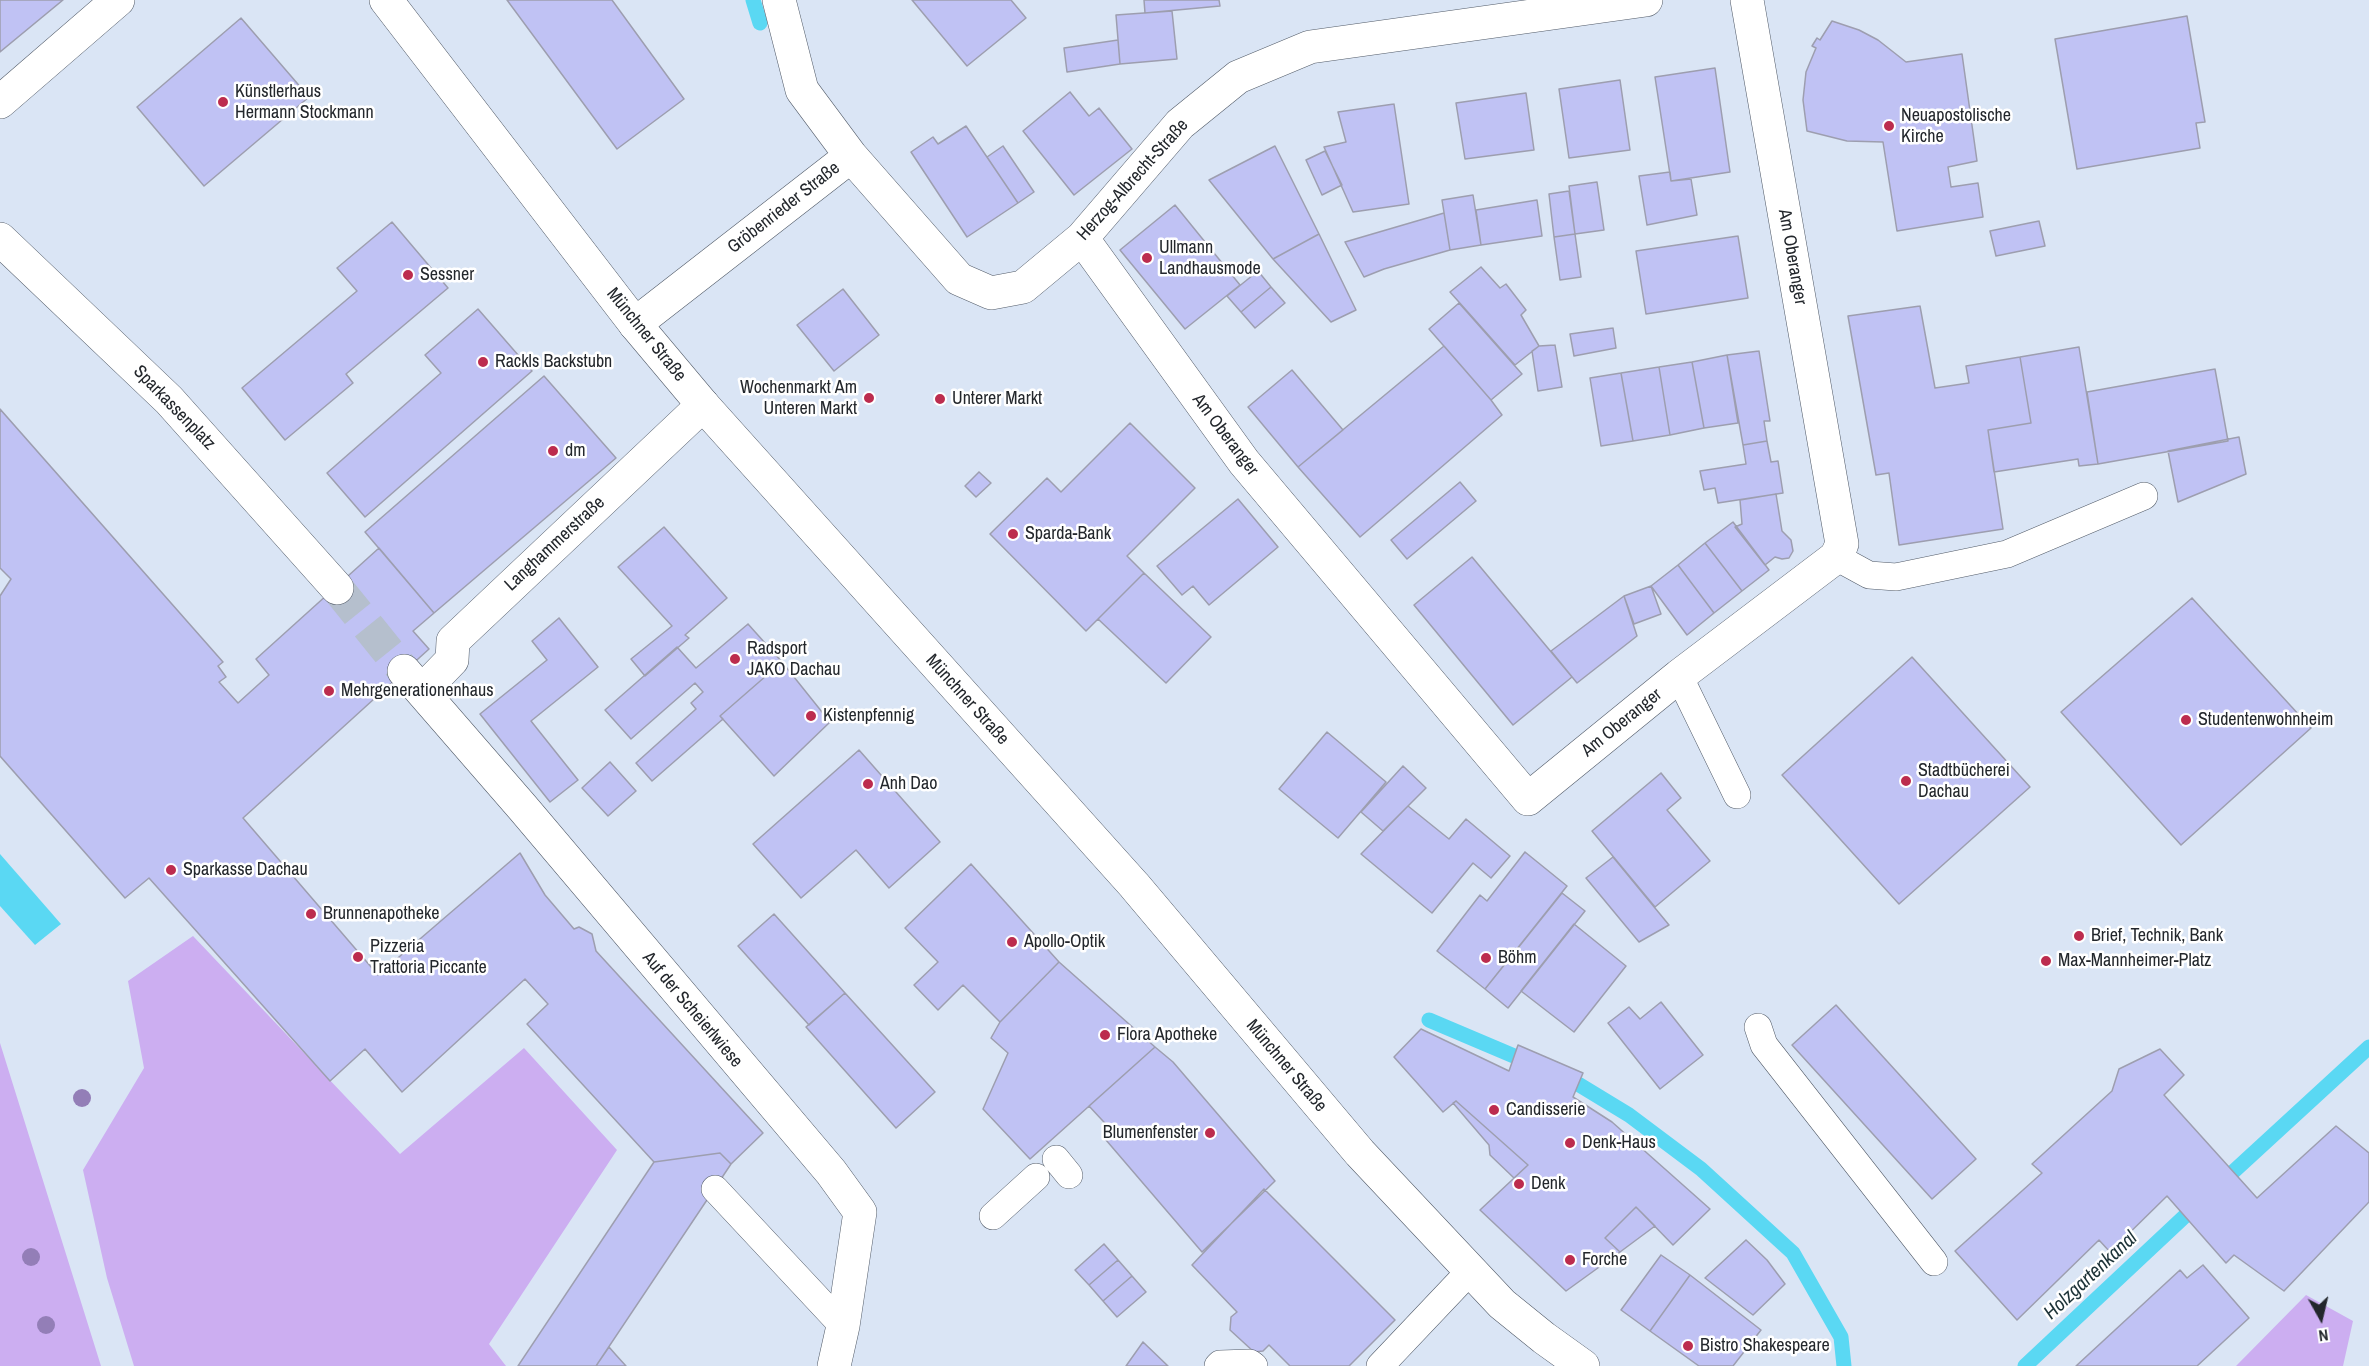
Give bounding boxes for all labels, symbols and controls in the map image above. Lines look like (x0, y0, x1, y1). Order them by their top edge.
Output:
place label: Künstlerhaus Hermann Stockmann (235, 81, 374, 124)
marker: Künstlerhaus Hermann Stockmann (216, 95, 230, 109)
place label: Neuapostolische Kirche (1901, 105, 2011, 148)
street label: Herzog-Albrecht-Straße (1073, 115, 1193, 245)
marker: Neuapostolische Kirche (1882, 119, 1896, 133)
street label: Gröbenrieder Straße (724, 158, 844, 258)
street label: Am Oberanger (1773, 207, 1811, 307)
place label: Ullmann Landhausmode (1159, 237, 1261, 280)
marker: Ullmann Landhausmode (1140, 251, 1154, 265)
place label: Sessner (420, 264, 474, 286)
marker: Sessner (401, 268, 415, 282)
street label: Münchner Straße (602, 284, 690, 386)
place label: Rackls Backstubn (495, 351, 612, 373)
marker: Rackls Backstubn (476, 355, 490, 369)
street label: Sparkassenplatz (128, 361, 220, 455)
place label: Wochenmarkt Am Unteren Markt (740, 377, 857, 420)
place label: Unterer Markt (952, 388, 1042, 410)
street label: Am Oberanger (1187, 390, 1263, 480)
marker: Wochenmarkt Am Unteren Markt (862, 391, 876, 405)
marker: Unterer Markt (933, 392, 947, 406)
place label: dm (565, 440, 586, 462)
marker: dm (546, 444, 560, 458)
street label: Langhammerstraße (501, 492, 609, 596)
place label: Sparda-Bank (1025, 523, 1111, 545)
marker: Sparda-Bank (1006, 527, 1020, 541)
place label: Radsport JAKO Dachau (747, 638, 841, 680)
street label: Münchner Straße (921, 650, 1013, 750)
marker: Radsport JAKO Dachau (728, 652, 742, 666)
place label: Mehrgenerationenhaus (341, 680, 494, 702)
marker: Mehrgenerationenhaus (322, 684, 336, 698)
street label: Am Oberanger (1578, 684, 1666, 762)
place label: Kistenpfennig (823, 705, 914, 727)
marker: Kistenpfennig (804, 709, 818, 723)
place label: Studentenwohnheim (2198, 709, 2333, 731)
marker: Studentenwohnheim (2179, 713, 2193, 727)
place label: Stadtbücherei Dachau (1918, 760, 2010, 802)
place label: Anh Dao (880, 773, 937, 795)
marker: Stadtbücherei Dachau (1899, 774, 1913, 788)
marker: Anh Dao (861, 777, 875, 791)
place label: Sparkasse Dachau (183, 859, 308, 881)
marker: Sparkasse Dachau (164, 863, 178, 877)
place label: Brunnenapotheke (323, 903, 440, 925)
marker: Brunnenapotheke (304, 907, 318, 921)
place label: Brief, Technik, Bank (2091, 925, 2223, 947)
marker: Brief, Technik, Bank (2072, 929, 2086, 943)
place label: Apollo-Optik (1024, 931, 1105, 953)
marker: Apollo-Optik (1005, 935, 1019, 949)
place label: Pizzeria Trattoria Piccante (370, 936, 487, 978)
place label: Böhm (1498, 947, 1537, 969)
street label: Auf der Scheierlwiese (637, 948, 747, 1072)
marker: Pizzeria Trattoria Piccante (351, 950, 365, 964)
place label: Max-Mannheimer-Platz (2058, 950, 2211, 972)
marker: Böhm (1479, 951, 1493, 965)
marker: Max-Mannheimer-Platz (2039, 954, 2053, 968)
street label: Münchner Straße (1241, 1015, 1331, 1117)
place label: Flora Apotheke (1117, 1024, 1217, 1046)
marker: Flora Apotheke (1098, 1028, 1112, 1042)
place label: Candisserie (1506, 1099, 1586, 1121)
marker: Candisserie (1487, 1103, 1501, 1117)
place label: Blumenfenster (1103, 1122, 1198, 1144)
marker: Blumenfenster (1203, 1126, 1217, 1140)
place label: Denk-Haus (1582, 1132, 1656, 1154)
marker: Denk-Haus (1563, 1136, 1577, 1150)
place label: Denk (1531, 1173, 1565, 1195)
marker: Denk (1512, 1177, 1526, 1191)
water label: Holzgartenkanal (2039, 1227, 2143, 1325)
place label: Forche (1582, 1249, 1627, 1271)
marker: Forche (1563, 1253, 1577, 1267)
north arrow (2291, 1288, 2351, 1348)
text: N (2317, 1324, 2330, 1347)
place label: Bistro Shakespeare (1700, 1335, 1830, 1357)
marker: Bistro Shakespeare (1681, 1339, 1695, 1353)

